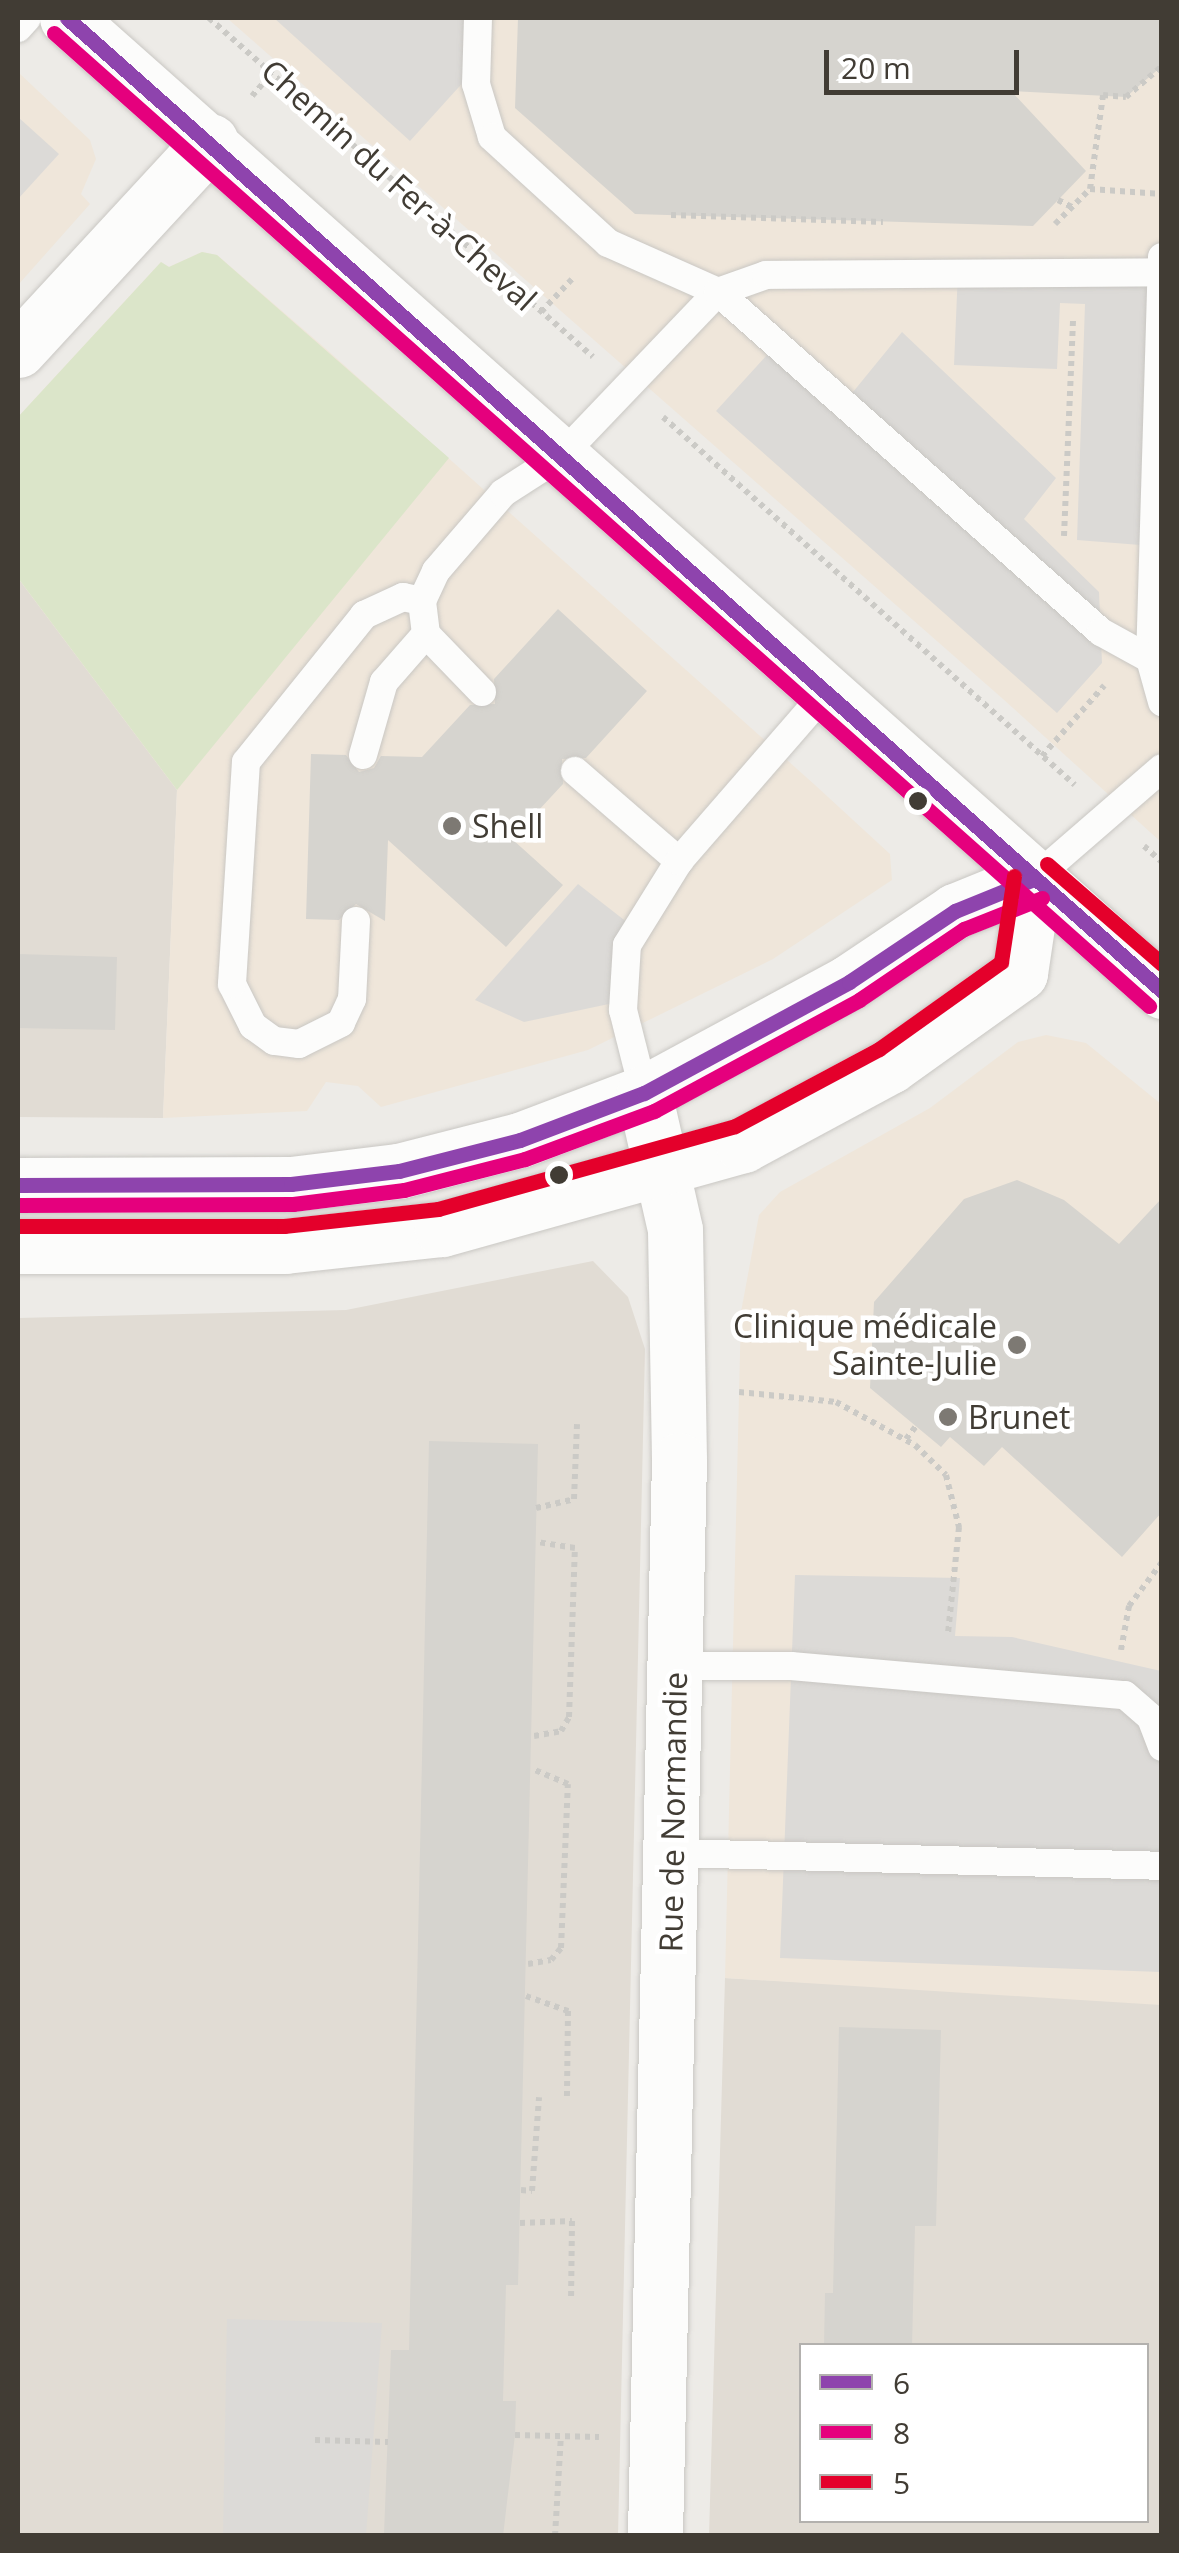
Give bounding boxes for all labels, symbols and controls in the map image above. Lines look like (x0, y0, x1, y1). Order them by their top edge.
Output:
scale bar (829, 30, 1024, 92)
text: 20 m (841, 47, 911, 88)
street label: Chemin du Fer-à-Cheval (254, 51, 544, 319)
unlabelled marker (908, 791, 928, 811)
place label: Shell (472, 807, 543, 845)
marker: Shell (441, 815, 463, 837)
unlabelled marker (549, 1165, 569, 1185)
place label: Clinique médicale Sainte-Julie (733, 1308, 997, 1383)
marker: Clinique médicale Sainte-Julie (1006, 1334, 1028, 1356)
place label: Brunet (968, 1398, 1070, 1436)
marker: Brunet (937, 1406, 959, 1428)
street label: Rue de Normandie (651, 1671, 695, 1953)
legend (799, 2343, 1149, 2523)
text: 6 (893, 2362, 910, 2403)
text: 8 (893, 2412, 910, 2453)
text: 5 (893, 2462, 910, 2503)

